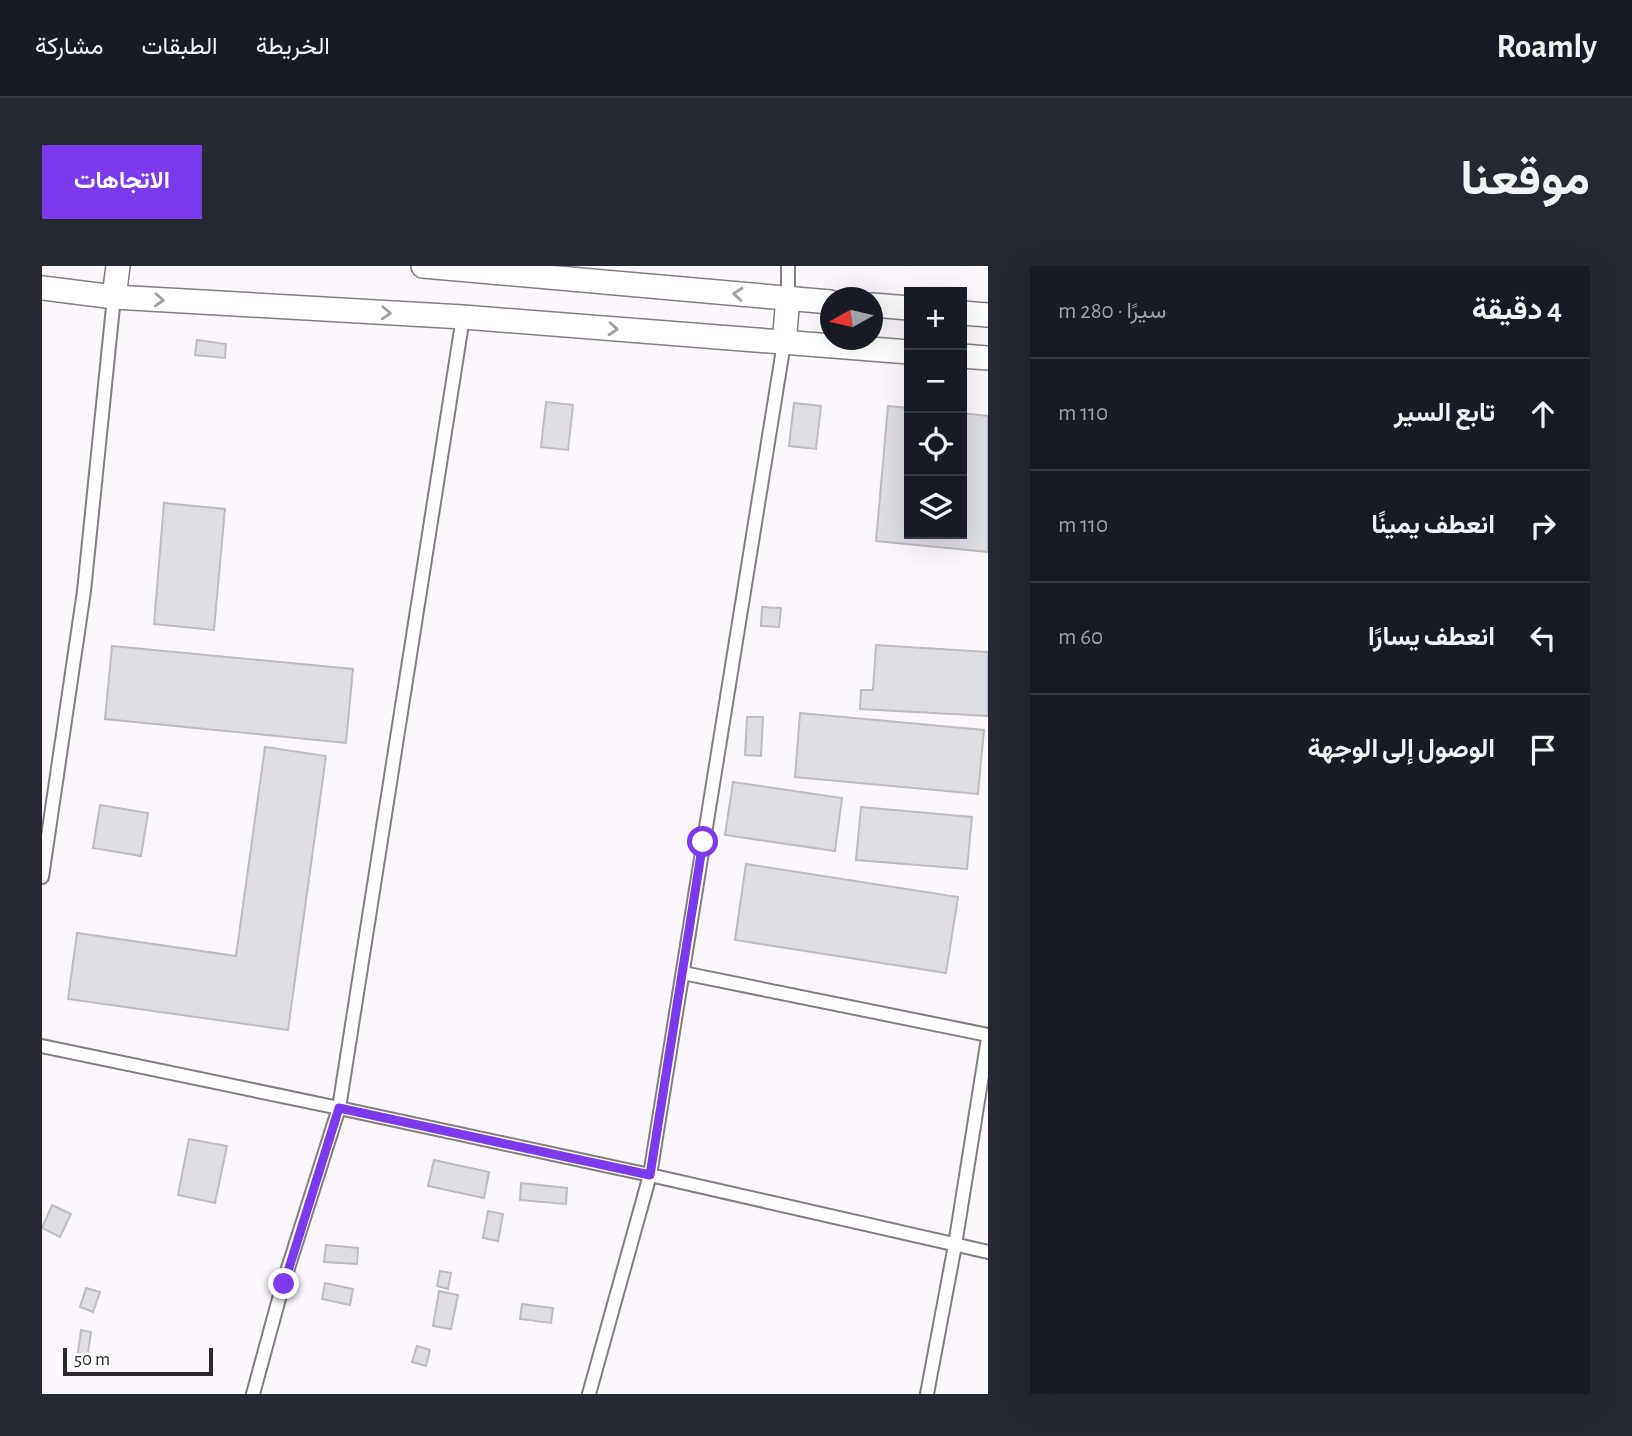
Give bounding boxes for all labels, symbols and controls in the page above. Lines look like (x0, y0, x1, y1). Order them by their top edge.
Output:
text: Roamly (1497, 31, 1597, 64)
text: مشاركة (35, 35, 103, 59)
text: الطبقات (141, 35, 218, 59)
text: الخريطة (256, 35, 330, 59)
button: الاتجاهات (42, 145, 202, 219)
text: موقعنا (1460, 155, 1590, 204)
one-way arrow (732, 287, 743, 302)
north arrow (820, 287, 883, 350)
map controls (904, 287, 967, 539)
button: + (904, 287, 967, 350)
one-way arrow (153, 292, 164, 307)
text: 4 دقيقة (1472, 295, 1562, 325)
text: سيرًا · 280 m (1058, 300, 1167, 323)
one-way arrow (381, 305, 392, 320)
one-way arrow (607, 321, 618, 336)
button: − (904, 350, 967, 413)
icon: ahead (1524, 395, 1562, 433)
text: تابع السير (1394, 400, 1495, 426)
text: 110 m (1058, 402, 1108, 425)
button: locate (904, 413, 967, 476)
button: layers (904, 476, 967, 539)
icon: right (1524, 507, 1562, 545)
text: انعطف يمينًا (1371, 512, 1495, 538)
text: 110 m (1058, 514, 1108, 537)
icon: left (1524, 619, 1562, 657)
text: انعطف يسارًا (1368, 624, 1495, 650)
text: 60 m (1058, 626, 1103, 649)
icon: arrive (1524, 731, 1562, 769)
text: الوصول إلى الوجهة (1307, 736, 1495, 762)
route start (687, 826, 718, 857)
route end (268, 1268, 299, 1299)
scale bar (63, 1345, 214, 1377)
text: 50 m (74, 1350, 110, 1369)

